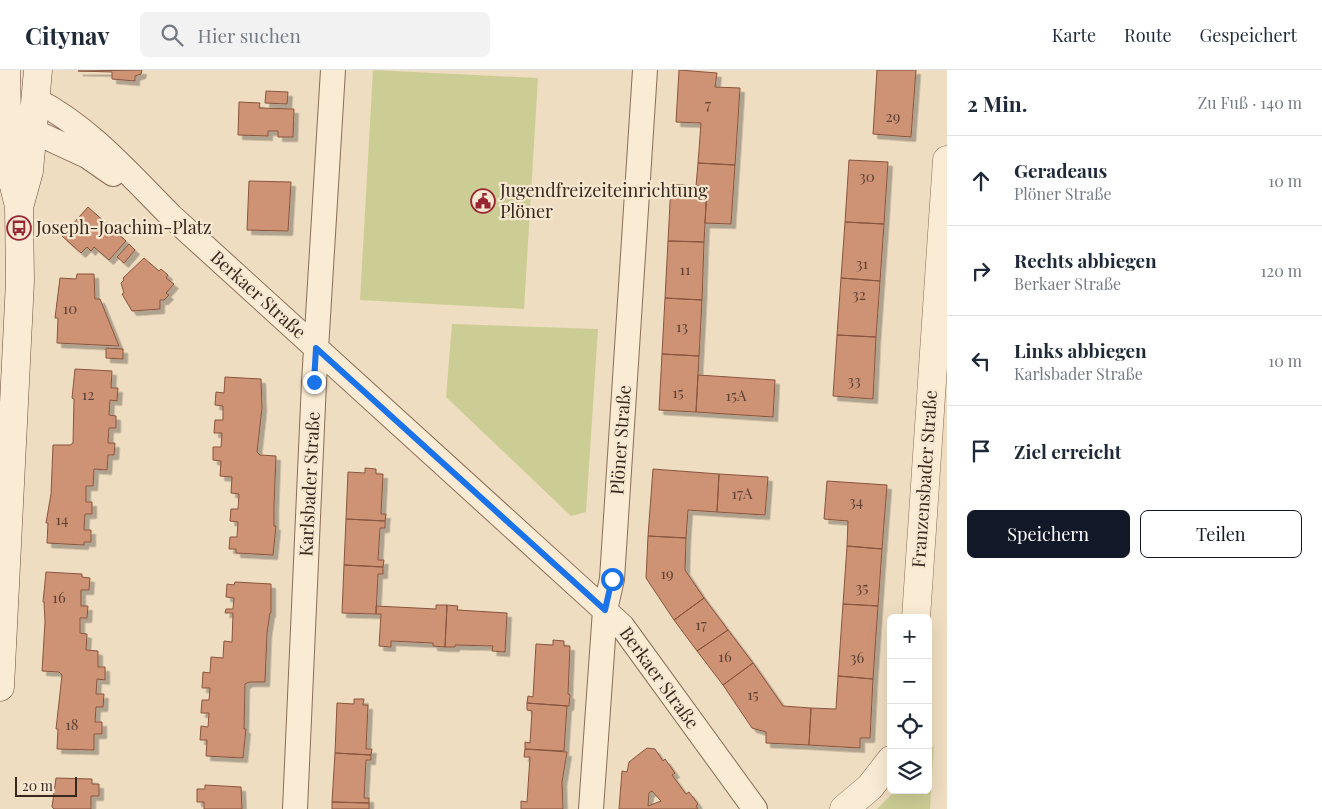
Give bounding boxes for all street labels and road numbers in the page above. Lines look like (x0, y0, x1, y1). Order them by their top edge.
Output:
street label: Berkaer Straße (206, 245, 312, 344)
street label: Plöner Straße (604, 384, 636, 496)
street label: Franzensbader Straße (906, 389, 942, 569)
street label: Karlsbader Straße (293, 411, 325, 557)
street label: Berkaer Straße (615, 622, 705, 733)

